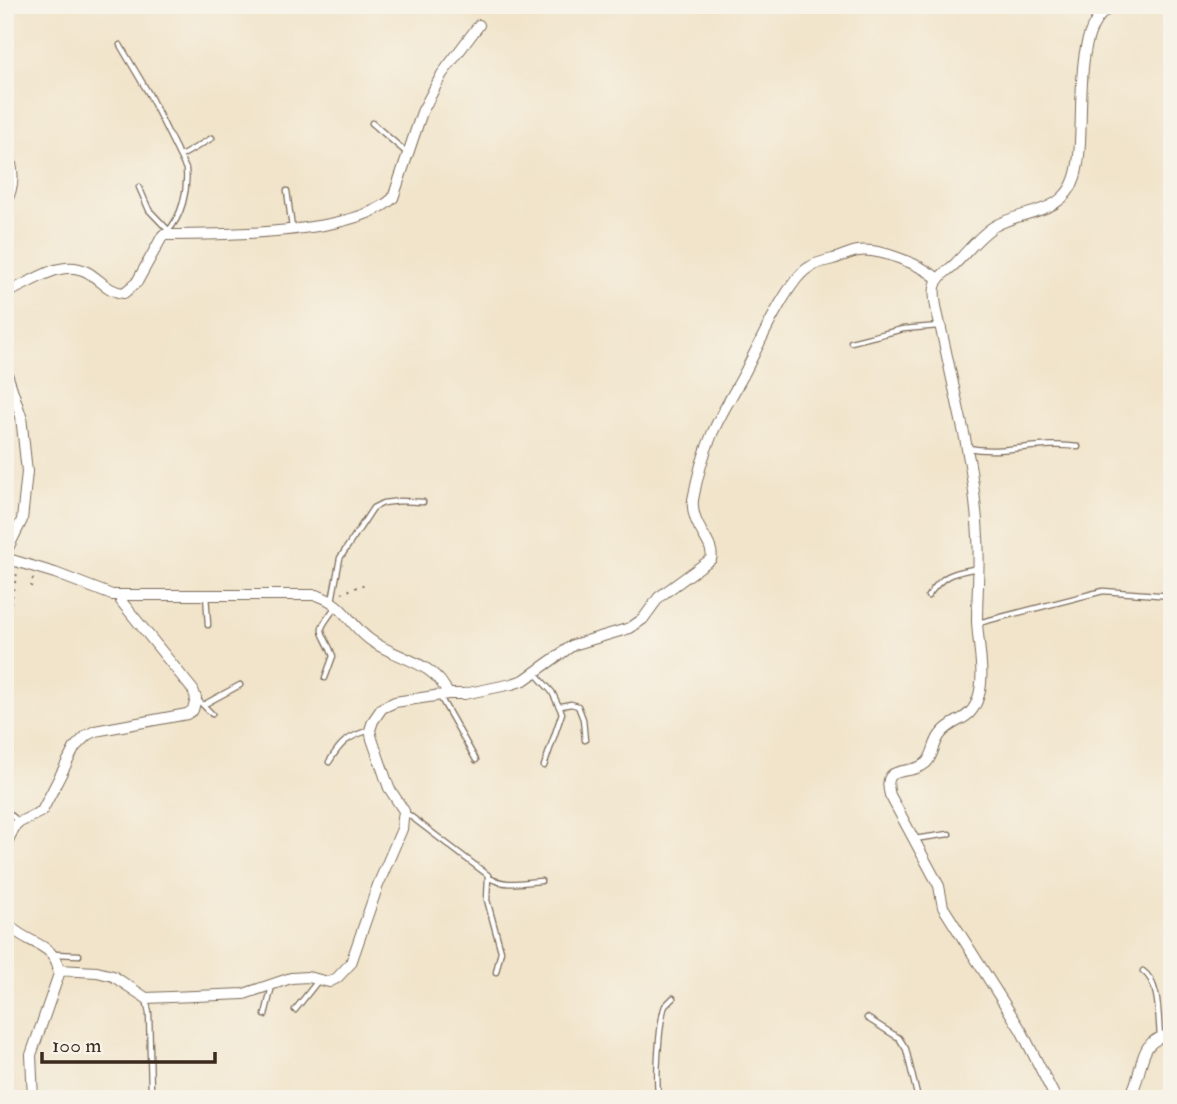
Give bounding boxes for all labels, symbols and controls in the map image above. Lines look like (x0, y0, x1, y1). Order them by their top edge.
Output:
scale bar (42, 1020, 215, 1064)
text: 100 m (52, 1032, 102, 1059)

